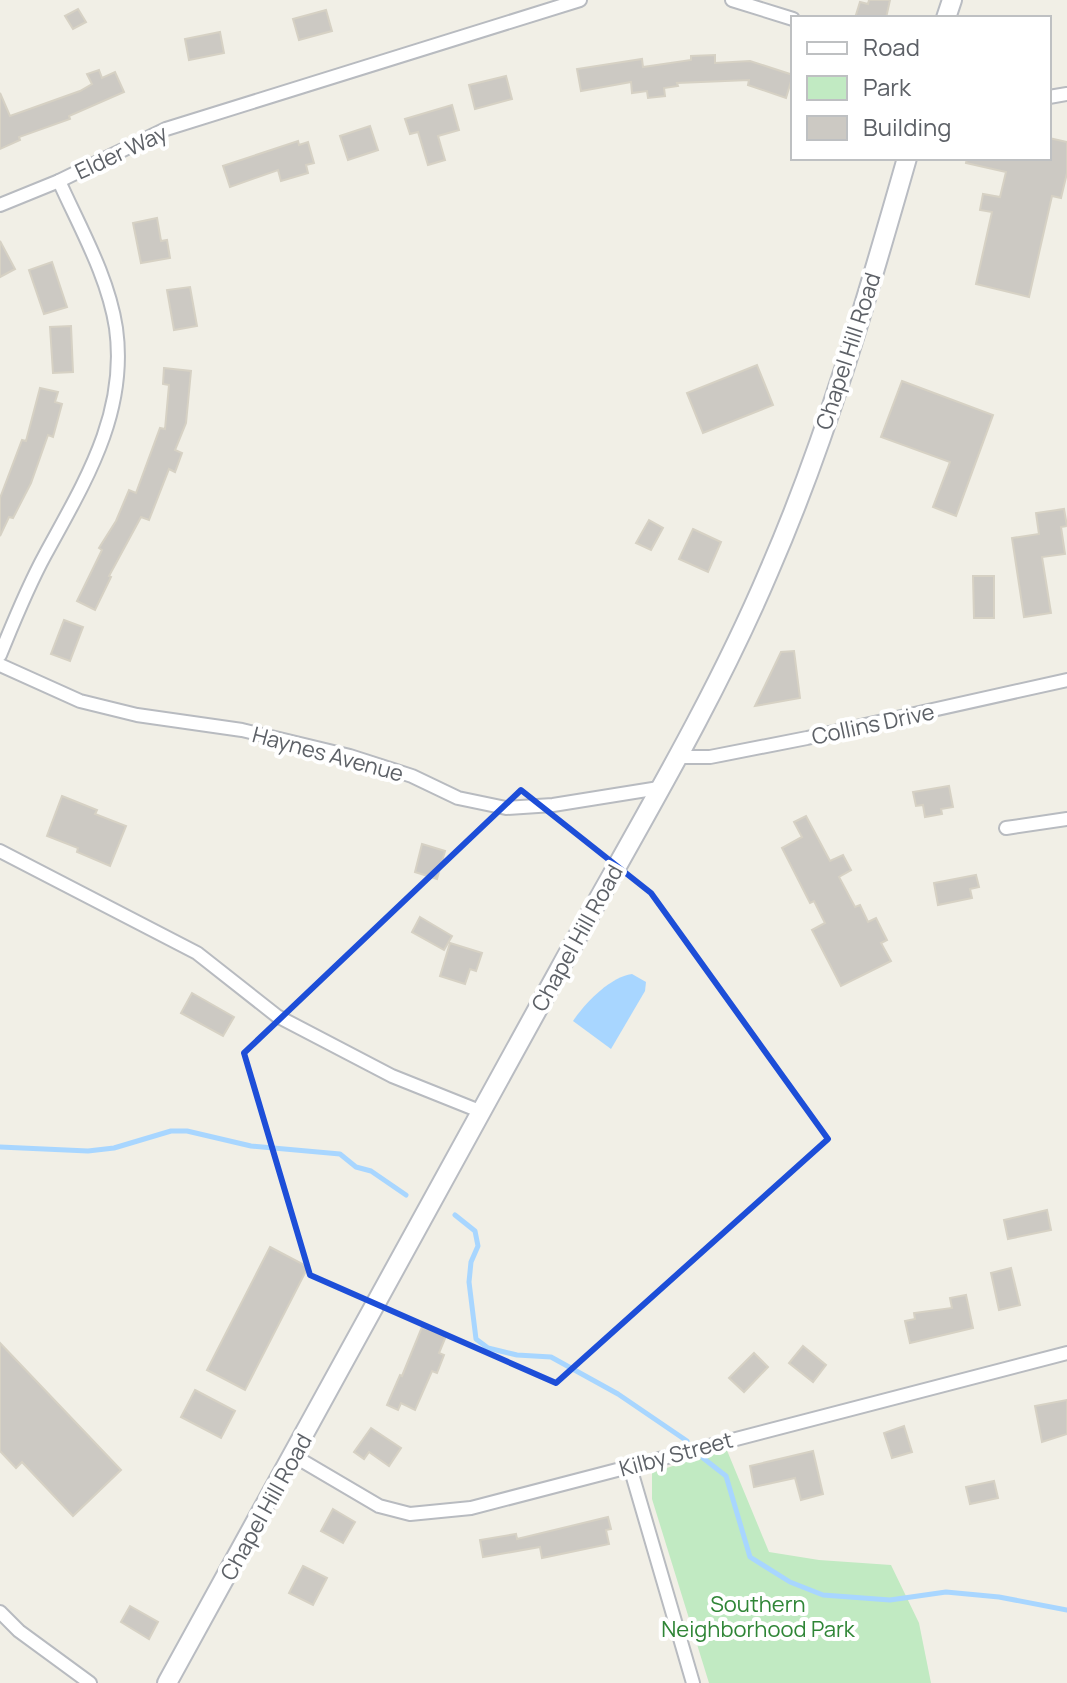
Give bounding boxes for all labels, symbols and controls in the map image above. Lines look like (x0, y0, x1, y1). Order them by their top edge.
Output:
legend (791, 16, 1051, 160)
text: Road (863, 30, 920, 63)
text: Park (863, 70, 912, 103)
text: Building (863, 110, 951, 143)
street label: Elder Way (70, 117, 172, 186)
street label: Chapel Hill Road (808, 269, 888, 433)
street label: Collins Drive (809, 696, 937, 752)
street label: Haynes Avenue (249, 719, 407, 789)
street label: Chapel Hill Road (524, 859, 630, 1017)
street label: Kilby Street (616, 1424, 736, 1484)
street label: Chapel Hill Road (213, 1428, 319, 1586)
park label: Southern Neighborhood Park (661, 1589, 856, 1644)

